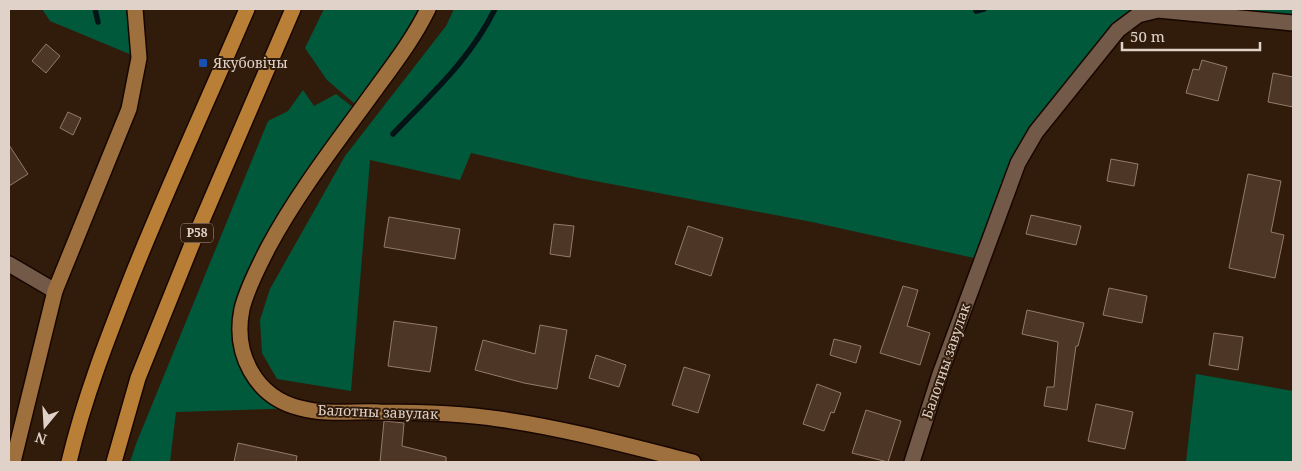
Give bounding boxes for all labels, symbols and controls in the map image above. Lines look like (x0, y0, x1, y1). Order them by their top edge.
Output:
scale bar (1122, 20, 1260, 52)
text: 50 m (1130, 26, 1165, 46)
place label: Якубовічы (212, 53, 288, 72)
marker: Якубовічы (197, 57, 209, 69)
road number: Р58 (181, 224, 213, 242)
street label: Балотны завулак (917, 300, 974, 421)
street label: Балотны завулак (317, 400, 439, 423)
north arrow (20, 401, 70, 451)
text: N (33, 428, 49, 450)

